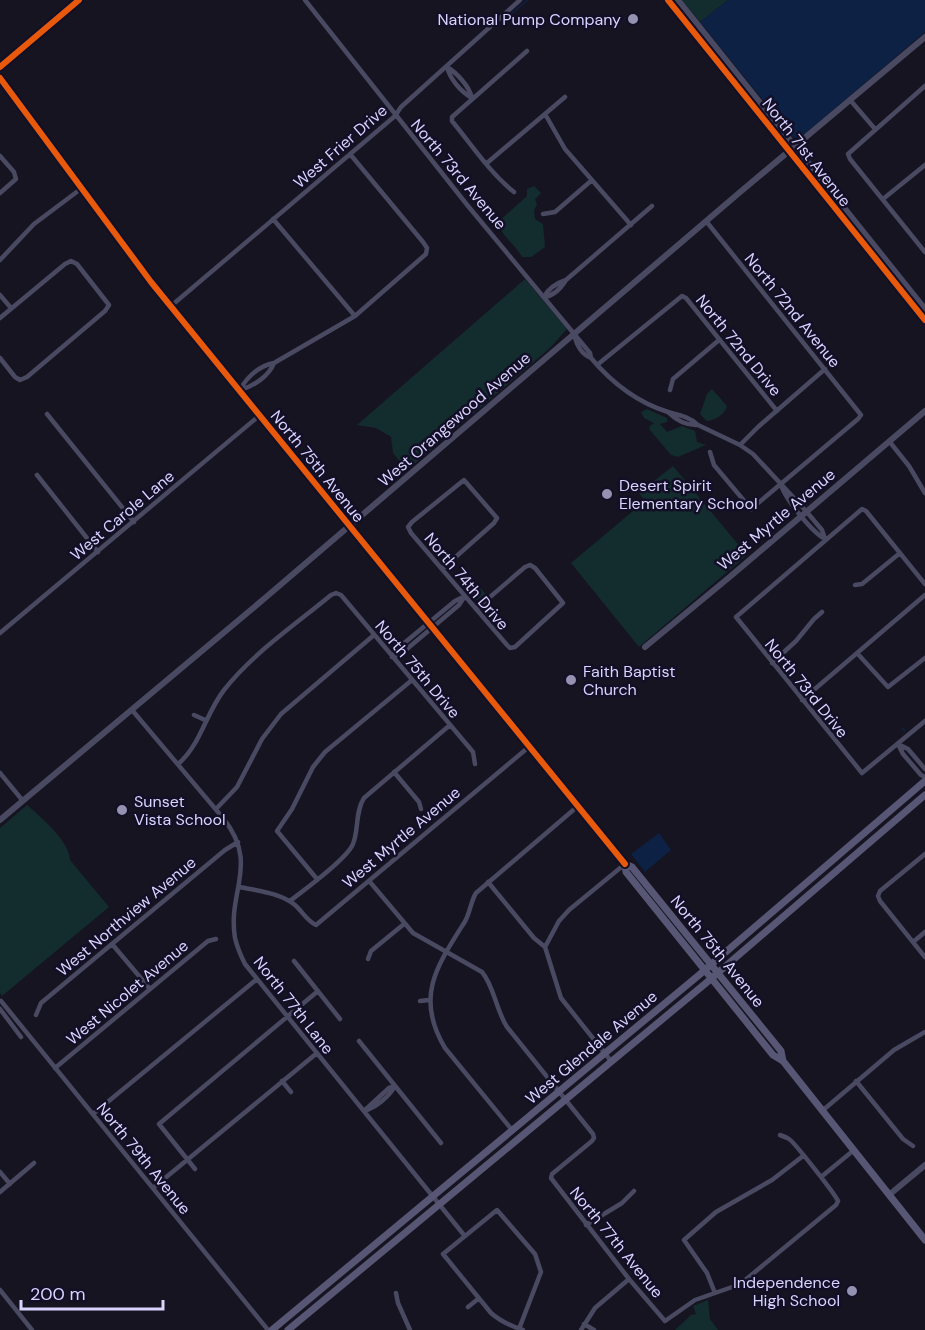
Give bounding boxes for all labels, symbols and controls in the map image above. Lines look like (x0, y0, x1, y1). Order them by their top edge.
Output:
place label: National Pump Company (437, 9, 621, 30)
marker: National Pump Company (626, 12, 640, 26)
street label: North 71st Avenue (758, 94, 856, 211)
street label: West Frier Drive (289, 100, 392, 193)
street label: North 73rd Avenue (406, 115, 511, 234)
street label: North 72nd Avenue (740, 249, 845, 372)
street label: North 72nd Drive (691, 290, 786, 400)
street label: West Orangewood Avenue (374, 347, 535, 491)
street label: North 75th Avenue (266, 406, 369, 527)
street label: West Myrtle Avenue (713, 464, 840, 575)
street label: West Carole Lane (66, 466, 179, 565)
place label: Desert Spirit Elementary School (619, 475, 757, 514)
marker: Desert Spirit Elementary School (600, 487, 614, 501)
street label: North 74th Drive (420, 528, 514, 634)
street label: North 75th Drive (370, 616, 465, 723)
street label: North 73rd Drive (760, 634, 853, 742)
place label: Faith Baptist Church (583, 661, 675, 700)
marker: Faith Baptist Church (564, 673, 578, 687)
street label: West Myrtle Avenue (338, 782, 465, 893)
place label: Sunset Vista School (134, 791, 226, 830)
marker: Sunset Vista School (115, 803, 129, 817)
street label: West Northview Avenue (52, 852, 200, 981)
street label: North 75th Avenue (666, 891, 769, 1012)
street label: West Nicolet Avenue (62, 935, 193, 1050)
street label: North 77th Lane (249, 952, 338, 1058)
street label: West Glendale Avenue (521, 986, 662, 1109)
street label: North 79th Avenue (92, 1098, 195, 1219)
street label: North 77th Avenue (565, 1182, 668, 1302)
place label: Independence High School (733, 1272, 840, 1311)
scale bar (21, 1273, 164, 1311)
text: 200 m (30, 1282, 86, 1306)
marker: Independence High School (845, 1284, 859, 1298)

